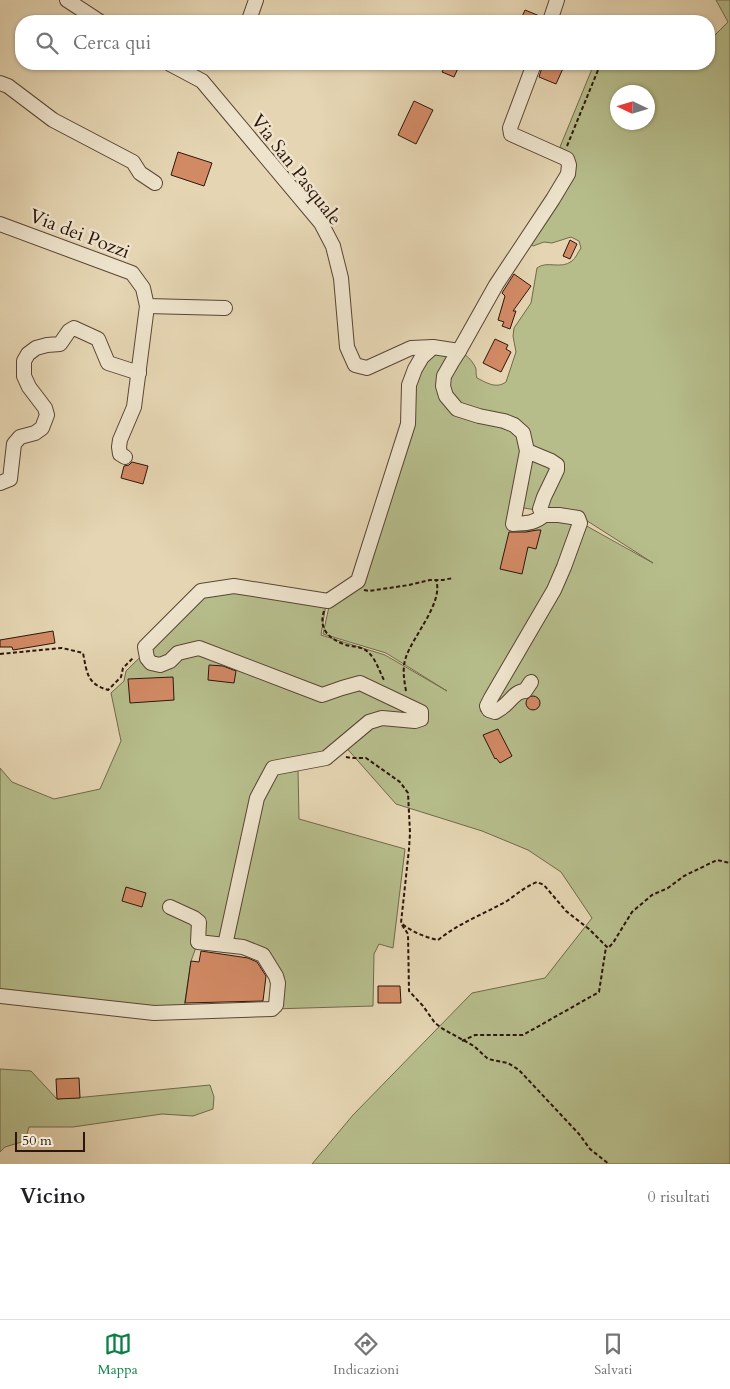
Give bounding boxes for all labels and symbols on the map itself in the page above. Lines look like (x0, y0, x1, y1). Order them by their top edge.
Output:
north arrow (610, 85, 655, 130)
street label: Via San Pasquale (245, 109, 348, 231)
street label: Via dei Pozzi (26, 203, 134, 265)
scale bar (15, 1129, 85, 1152)

